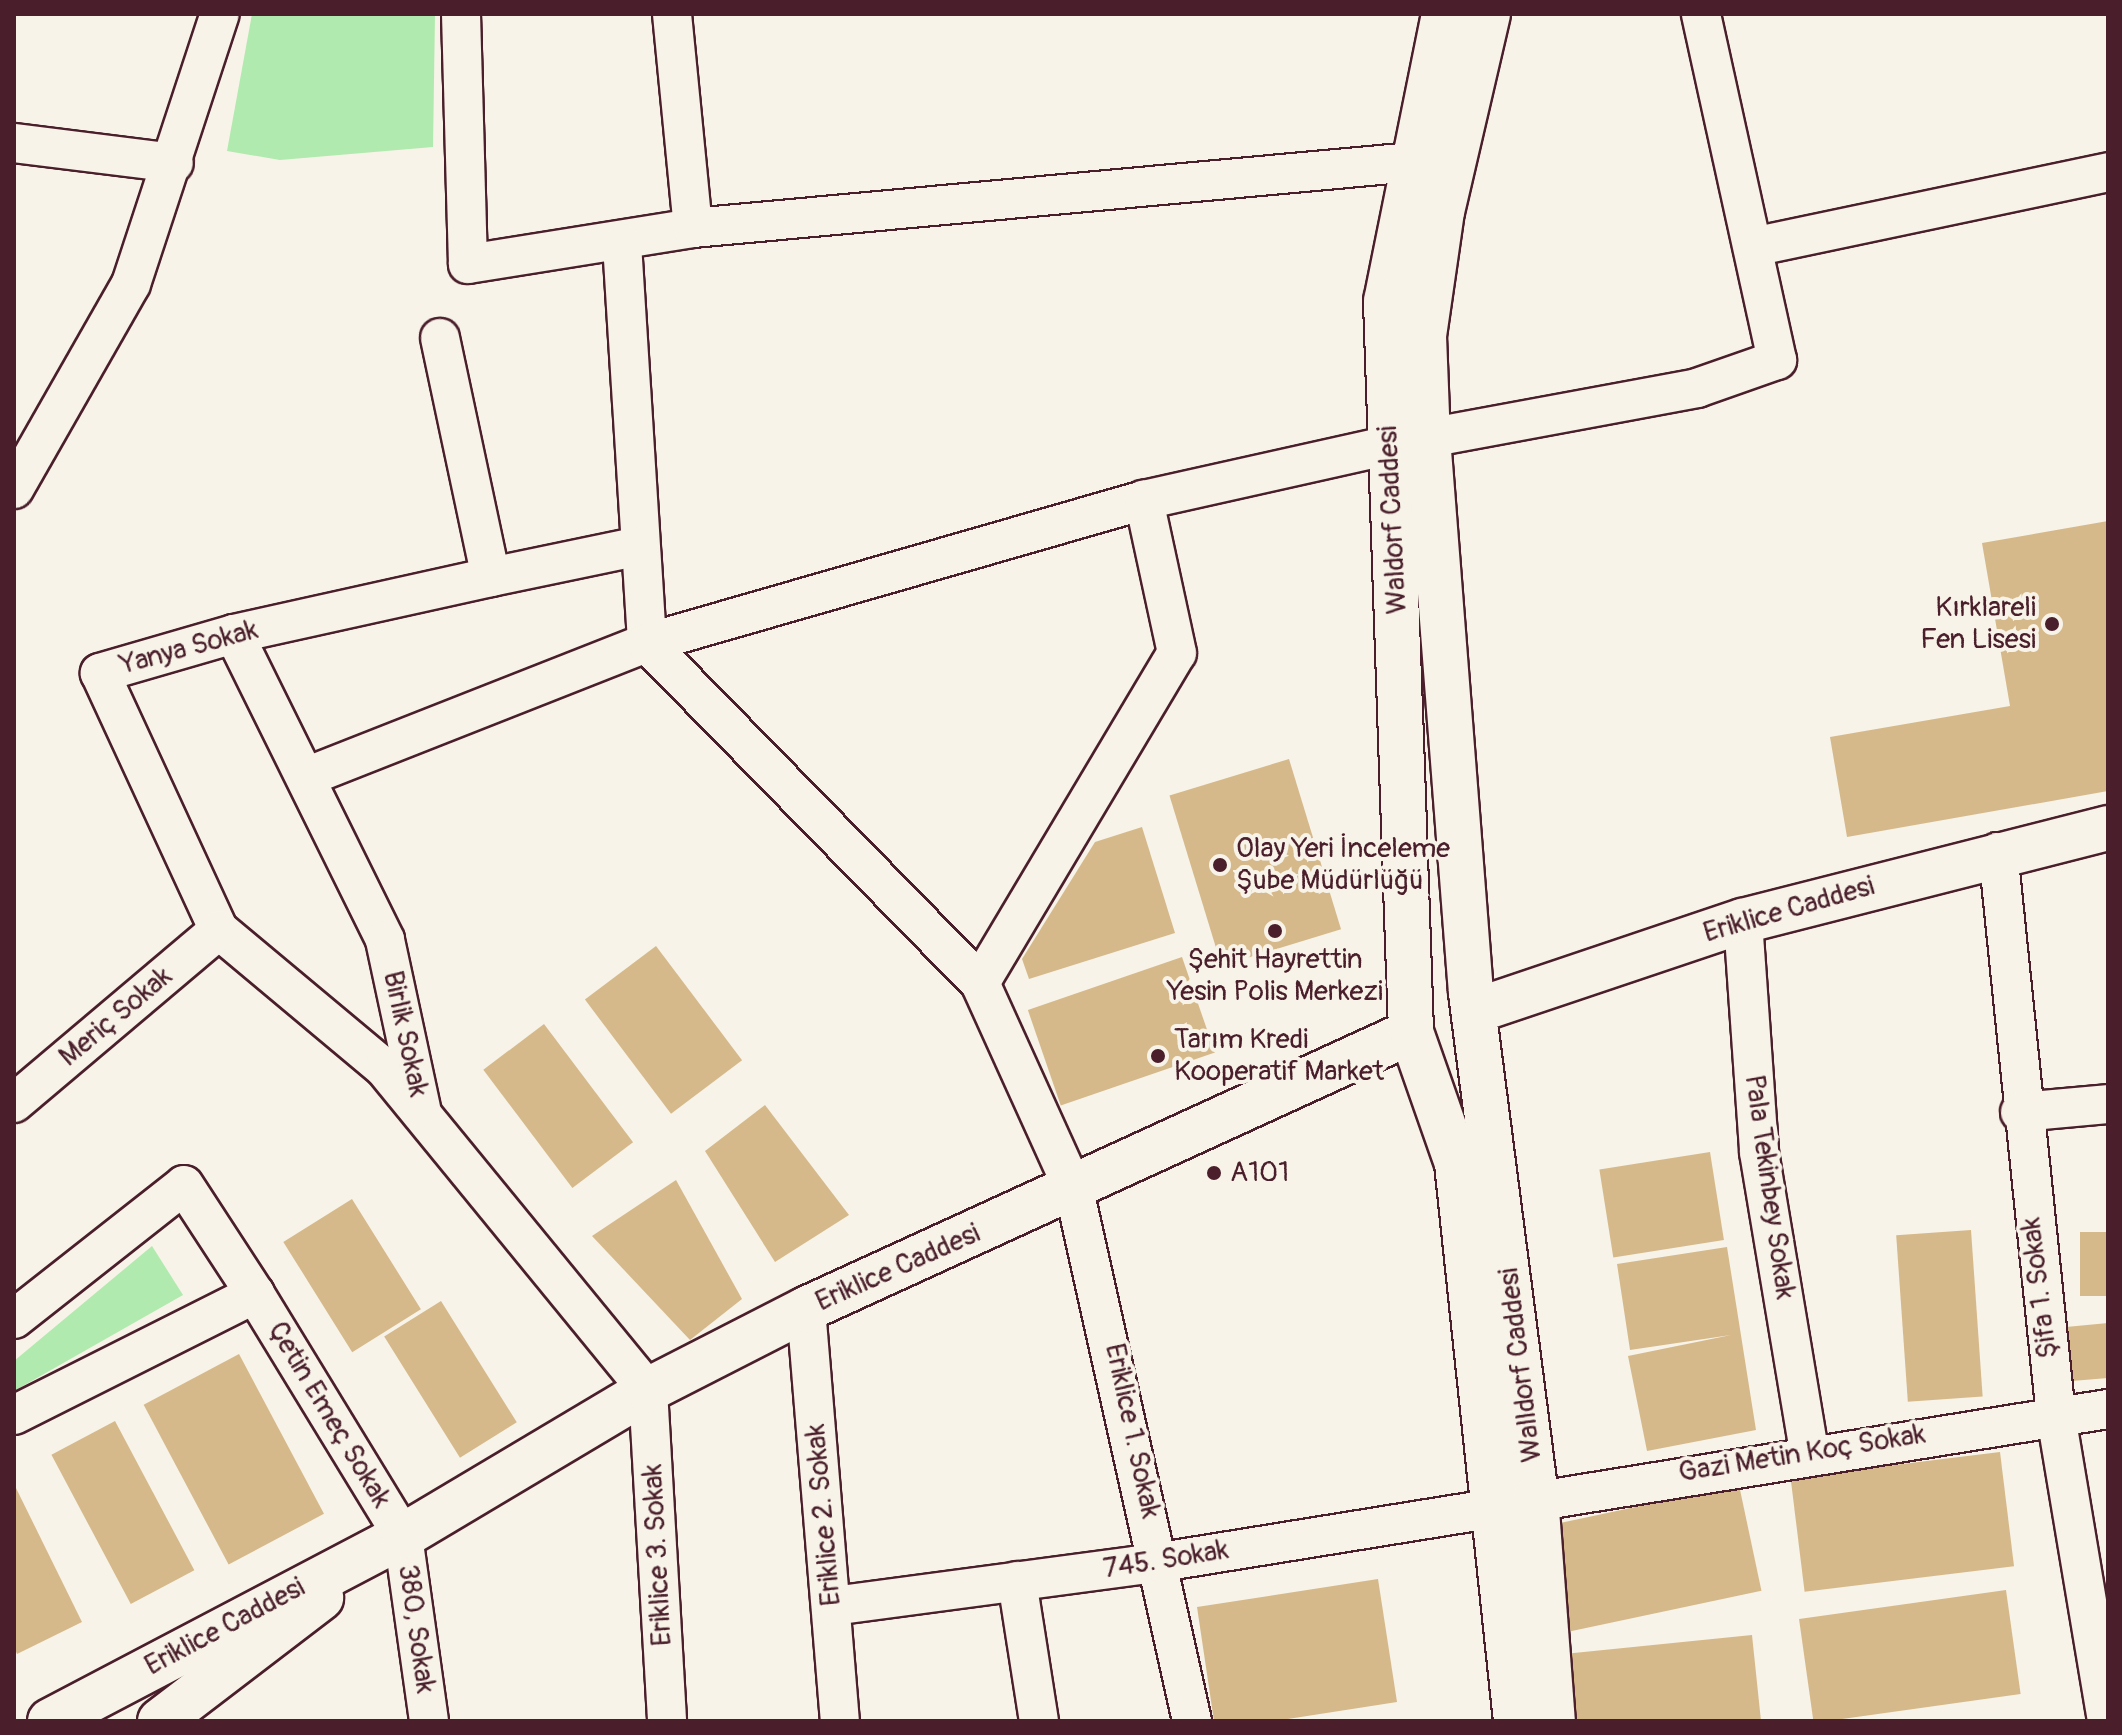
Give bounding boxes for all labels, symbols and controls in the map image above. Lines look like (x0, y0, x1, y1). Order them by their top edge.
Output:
street label: Waldorf Caddesi (1371, 425, 1415, 615)
place label: Kırklareli Fen Lisesi (1920, 591, 2036, 657)
street label: Yanya Sokak (116, 613, 262, 683)
marker: Kırklareli Fen Lisesi (2043, 615, 2061, 633)
place label: Olay Yeri İnceleme Şube Müdürlüğü (1236, 832, 1450, 898)
marker: Olay Yeri İnceleme Şube Müdürlüğü (1211, 856, 1229, 874)
street label: Eriklice Caddesi (1700, 870, 1878, 950)
marker: Şehit Hayrettin Yesin Polis Merkezi (1266, 922, 1284, 940)
place label: Şehit Hayrettin Yesin Polis Merkezi (1167, 943, 1383, 1009)
street label: Meriç Sokak (53, 960, 179, 1074)
street label: Birlik Sokak (375, 968, 435, 1100)
place label: Tarım Kredi Kooperatif Market (1174, 1023, 1384, 1089)
marker: Tarım Kredi Kooperatif Market (1149, 1047, 1167, 1065)
street label: Pala Tekinbey Sokak (1737, 1073, 1801, 1301)
place label: A101 (1230, 1156, 1289, 1190)
marker: A101 (1205, 1164, 1223, 1182)
street label: Şifa 1. Sokak (2015, 1216, 2065, 1360)
street label: Eriklice Caddesi (811, 1217, 985, 1319)
street label: Walldorf Caddesi (1492, 1266, 1550, 1464)
street label: Çetin Emeç Sokak (260, 1316, 398, 1514)
street label: Eriklice 1. Sokak (1097, 1341, 1167, 1521)
street label: Gazi Metin Koç Sokak (1676, 1418, 1928, 1490)
street label: Eriklice 2. Sokak (799, 1423, 849, 1607)
street label: Eriklice 3. Sokak (636, 1463, 680, 1647)
street label: 745. Sokak (1101, 1534, 1231, 1586)
street label: 380, Sokak (390, 1562, 442, 1696)
street label: Eriklice Caddesi (139, 1571, 311, 1683)

